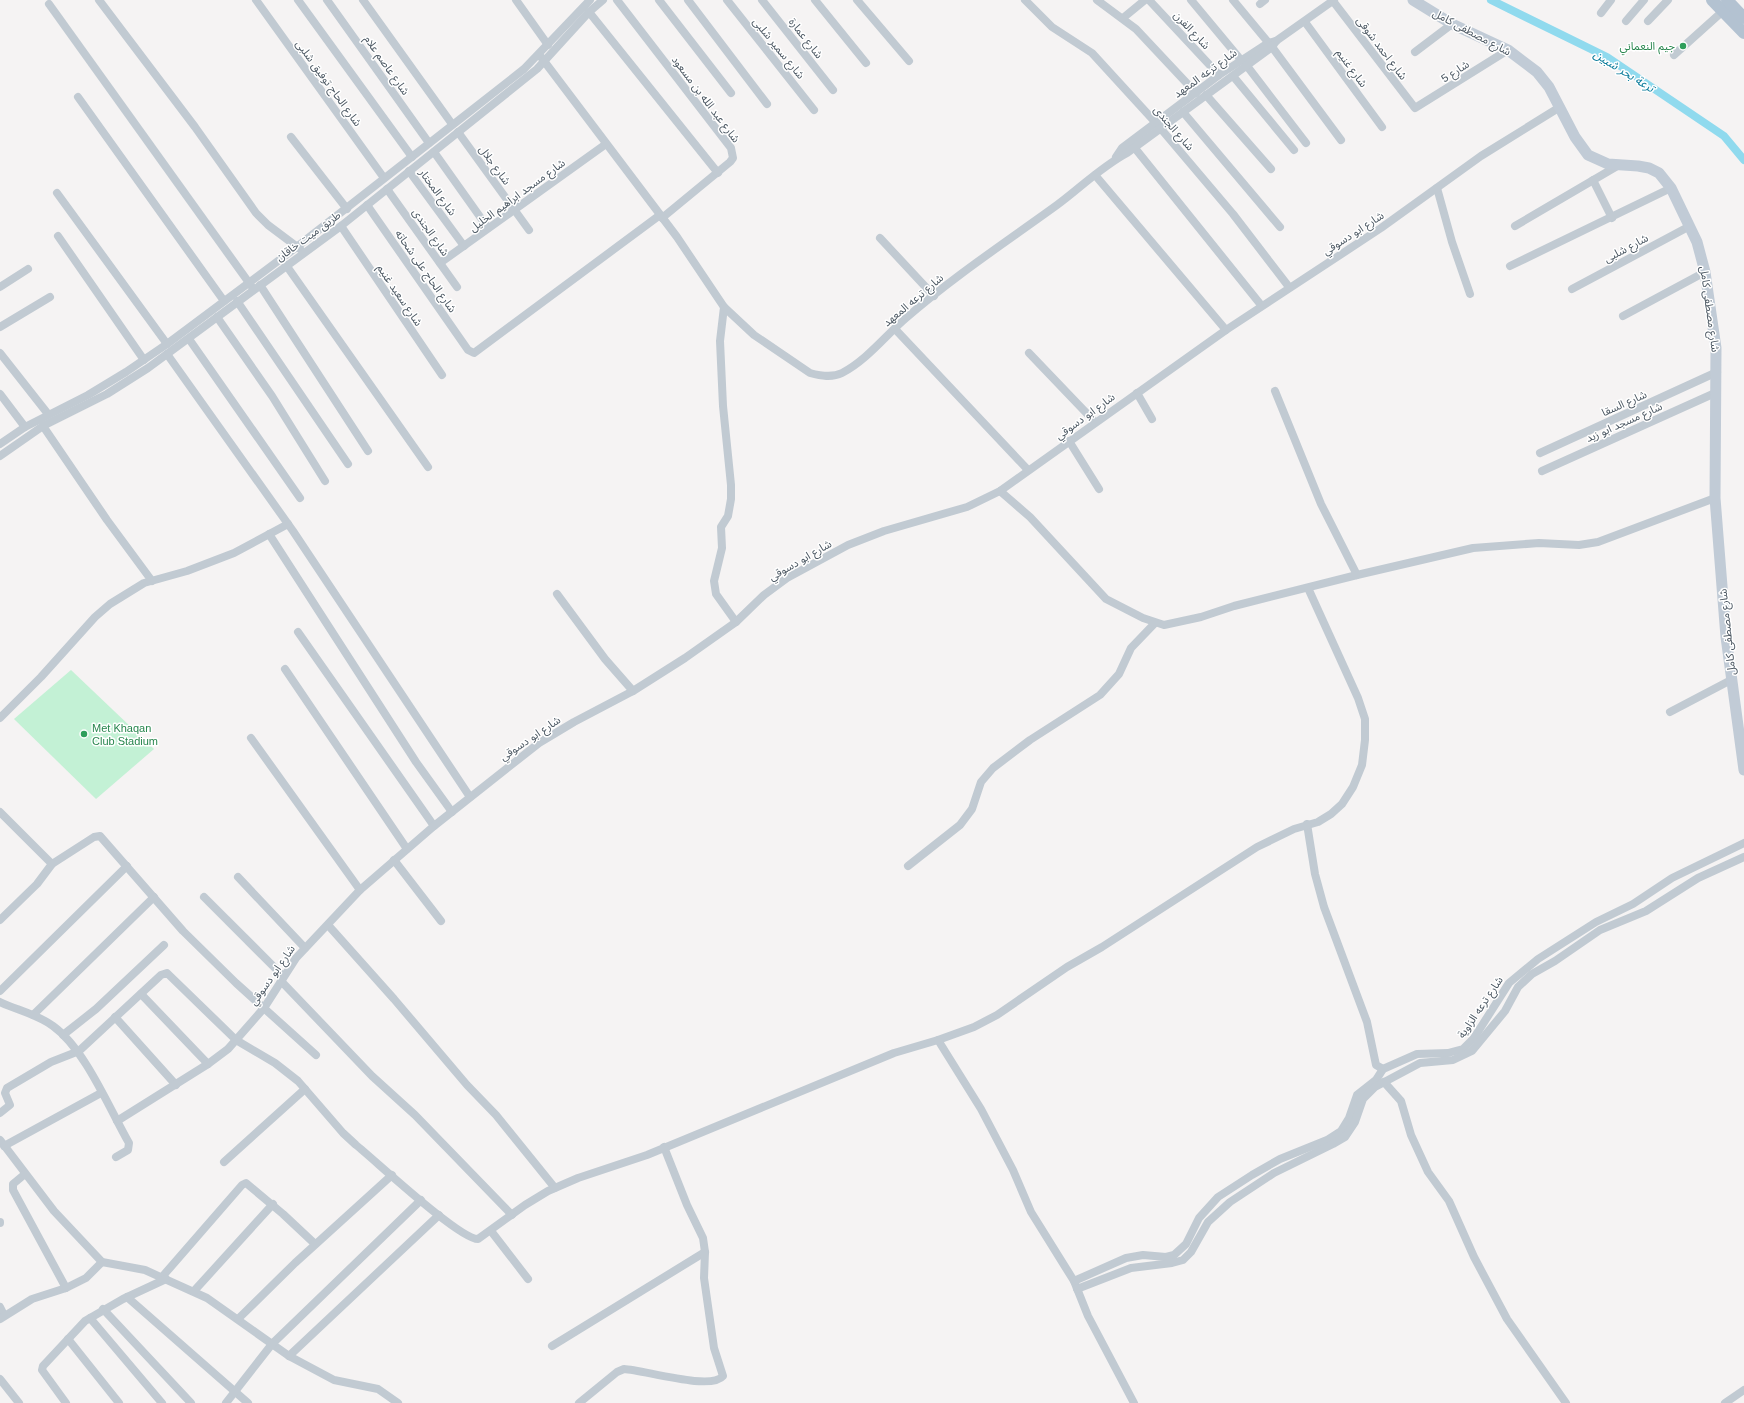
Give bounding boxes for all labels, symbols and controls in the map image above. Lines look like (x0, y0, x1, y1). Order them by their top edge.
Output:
street label: شارع مصطفى كامل (1430, 6, 1513, 60)
street label: شارع الفرن (1170, 9, 1213, 53)
street label: شارع احمد شوقى (1353, 14, 1410, 83)
street label: شارع سمير شلبى (749, 15, 807, 82)
street label: شارع عمارة (785, 16, 826, 62)
street label: شارع عاصم علام (360, 33, 412, 99)
street label: شارع الحاج توفيق شلبى (292, 38, 364, 130)
place label: جيم النعماني (1620, 40, 1676, 56)
marker: جيم النعماني (1678, 41, 1688, 51)
street label: شارع ترعه المعهد (1171, 46, 1240, 101)
street label: شارع غنيم (1332, 47, 1370, 91)
water label: ترعة بحر شبين (1591, 47, 1659, 97)
street label: شارع عبد الله بن مسعود (668, 53, 743, 146)
street label: شارع 5 (1439, 57, 1473, 86)
street label: شارع الجندى (1150, 103, 1197, 154)
street label: شارع جلال (475, 143, 513, 188)
street label: شارع مسجد ابراهيم الخليل (467, 156, 569, 236)
street label: شارع المختار (415, 166, 459, 219)
street label: شارع الجندى (409, 206, 452, 259)
street label: طريق ميت خاقان (273, 209, 343, 264)
street label: شارع ابو دسوقي (1320, 209, 1388, 260)
street label: شارع الحاج على شحاته (391, 228, 459, 316)
street label: شارع شلبى (1602, 231, 1651, 266)
street label: شارع سعيد غنيم (373, 262, 425, 330)
street label: شارع مصطفى كامل (1696, 265, 1722, 353)
street label: شارع ترعه المعهد (880, 271, 947, 330)
street label: شارع السقا (1600, 388, 1650, 420)
street label: شارع ابو دسوقي (1053, 390, 1119, 444)
street label: شارع مسجد ابو زيد (1584, 400, 1665, 446)
street label: شارع ابو دسوقي (767, 537, 836, 586)
street label: شارع مصطفى كامل (1716, 588, 1739, 676)
street label: شارع ابو دسوقي (497, 713, 565, 766)
place label: Met Khaqan Club Stadium (92, 722, 158, 747)
marker: Met Khaqan Club Stadium (79, 729, 89, 739)
street label: شارع ابو دسوقي (247, 942, 300, 1009)
street label: شارع ترعه الزاوية (1455, 974, 1507, 1041)

